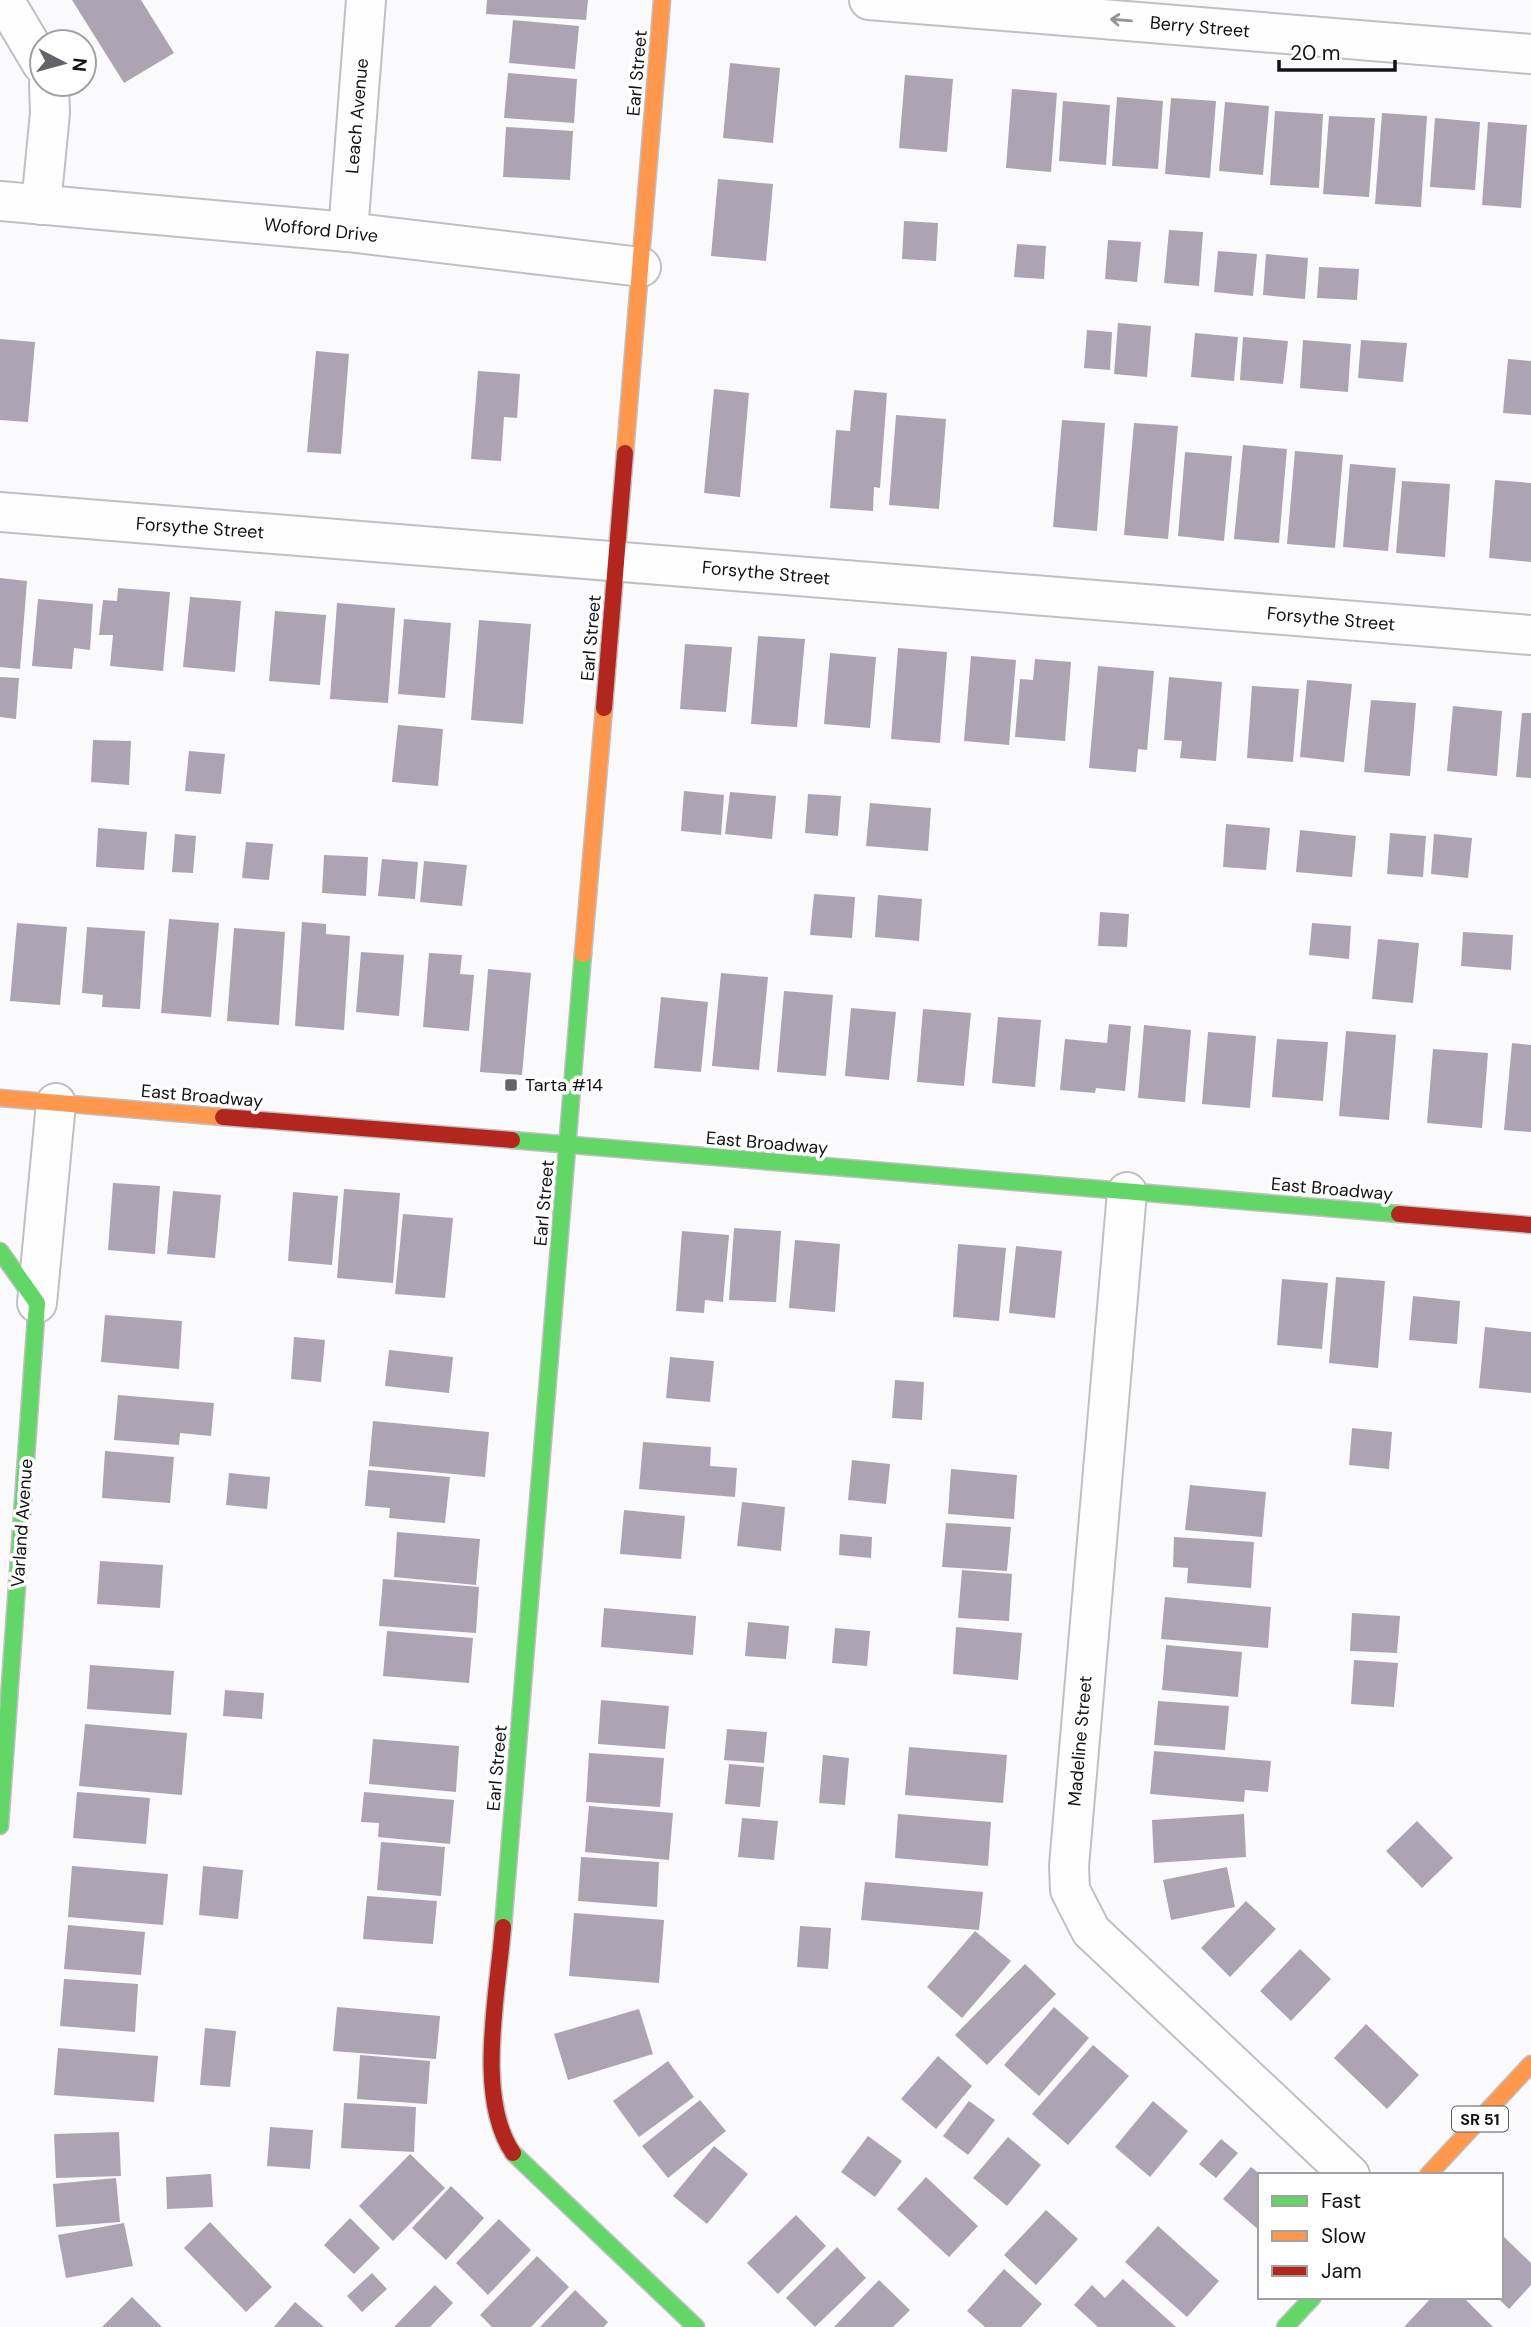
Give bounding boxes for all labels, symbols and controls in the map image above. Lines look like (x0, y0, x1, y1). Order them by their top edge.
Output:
street label: Berry Street (1149, 11, 1251, 43)
one-way arrow (1110, 13, 1133, 26)
north arrow (28, 28, 98, 98)
scale bar (1279, 28, 1394, 72)
street label: Earl Street (621, 29, 653, 117)
text: 20 m (1290, 39, 1341, 67)
text: N (66, 57, 93, 73)
street label: Leach Avenue (340, 57, 374, 175)
street label: Wofford Drive (263, 212, 379, 248)
street label: Forsythe Street (135, 512, 265, 544)
street label: Forsythe Street (701, 555, 831, 591)
street label: Earl Street (575, 594, 607, 682)
street label: Forsythe Street (1266, 601, 1396, 637)
place label: Tarta #14 (525, 1073, 603, 1097)
marker: Tarta #14 (503, 1077, 519, 1093)
street label: East Broadway (140, 1079, 264, 1113)
street label: East Broadway (705, 1126, 829, 1160)
street label: Earl Street (528, 1159, 560, 1247)
street label: East Broadway (1270, 1172, 1394, 1206)
street label: Varland Avenue (6, 1458, 38, 1588)
street label: Madeline Street (1062, 1675, 1098, 1807)
street label: Earl Street (481, 1724, 513, 1812)
road number: SR 51 (1452, 2106, 1508, 2132)
legend (1258, 2173, 1503, 2299)
text: Fast (1321, 2187, 1361, 2215)
text: Slow (1321, 2222, 1366, 2250)
text: Jam (1321, 2257, 1362, 2285)

